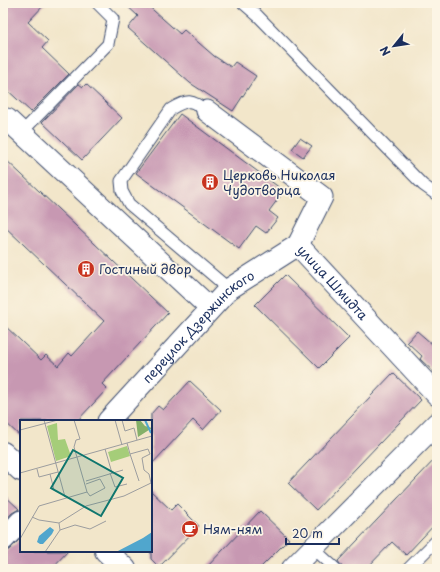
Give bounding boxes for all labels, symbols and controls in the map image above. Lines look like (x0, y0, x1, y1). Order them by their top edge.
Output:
north arrow (374, 26, 414, 66)
text: N (375, 43, 394, 59)
place label: Церковь Николая Чудотворца (223, 165, 336, 199)
building icon: Церковь Николая Чудотворца (200, 172, 220, 192)
street label: улица Шмидта (293, 240, 373, 324)
building icon: Гостиный двор (76, 259, 96, 279)
place label: Гостиный двор (99, 259, 191, 278)
street label: переулок Дзержинского (137, 265, 258, 387)
inset map (20, 420, 152, 552)
cafe icon: Ням-ням (180, 519, 200, 539)
place label: Ням-ням (203, 519, 262, 538)
scale bar (286, 520, 339, 546)
text: 20 m (292, 524, 323, 542)

